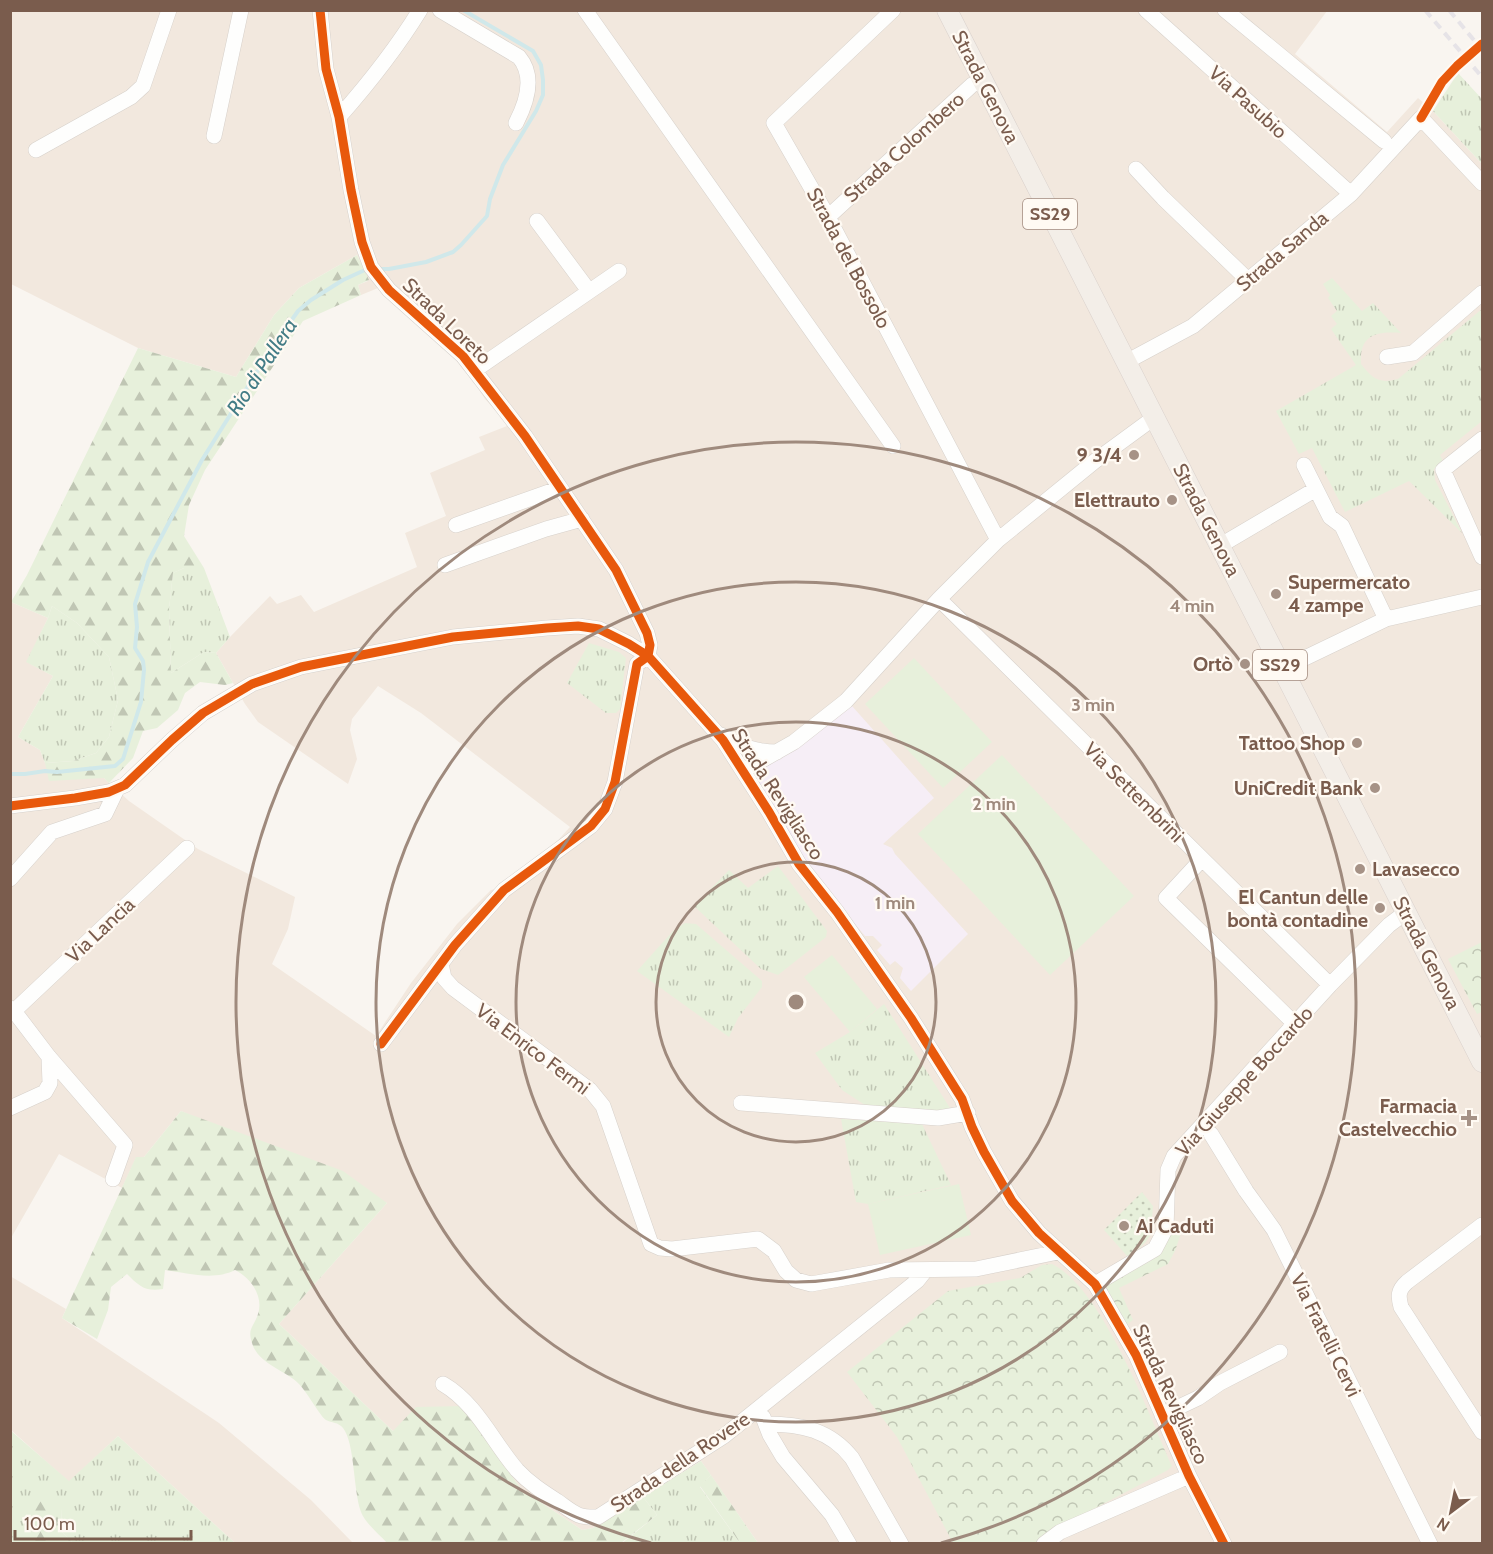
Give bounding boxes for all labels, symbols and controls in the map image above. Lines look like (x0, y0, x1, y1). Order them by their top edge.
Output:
street label: Strada Genova (947, 26, 1025, 148)
street label: Via Pasubio (1204, 61, 1292, 143)
street label: Strada Colombero (839, 87, 969, 207)
street label: Strada del Bossolo (802, 184, 896, 332)
road number: SS29 (1023, 199, 1077, 229)
street label: Strada Sanda (1231, 205, 1333, 296)
street label: Strada Loreto (398, 273, 496, 369)
water label: Rio di Pallera (221, 314, 302, 420)
place label: 9 3/4 (1077, 443, 1122, 467)
marker: 9 3/4 (1127, 448, 1141, 462)
street label: Strada Genova (1168, 459, 1246, 581)
place label: Elettrauto (1074, 488, 1160, 512)
marker: Elettrauto (1165, 493, 1179, 507)
place label: Supermercato 4 zampe (1288, 570, 1410, 617)
marker: Supermercato 4 zampe (1269, 587, 1283, 601)
text: 4 min (1169, 595, 1215, 617)
road number: SS29 (1253, 650, 1307, 680)
place label: Ortò (1193, 652, 1233, 676)
marker: Ortò (1238, 657, 1252, 671)
text: 3 min (1071, 694, 1115, 716)
street label: Strada Revigliasco (727, 724, 829, 864)
place label: Tattoo Shop (1239, 731, 1345, 755)
marker: Tattoo Shop (1350, 736, 1364, 750)
street label: Via Settembrini (1079, 737, 1189, 847)
place label: UniCredit Bank (1234, 776, 1363, 800)
marker: UniCredit Bank (1368, 781, 1382, 795)
text: 2 min (972, 793, 1016, 815)
place label: Lavasecco (1372, 857, 1460, 881)
marker: Lavasecco (1353, 862, 1367, 876)
place label: El Cantun delle bontà contadine (1227, 885, 1368, 932)
street label: Via Lancia (61, 892, 140, 968)
text: 1 min (875, 892, 915, 914)
street label: Strada Genova (1388, 892, 1466, 1014)
marker: El Cantun delle bontà contadine (1373, 901, 1387, 915)
centre of rings (786, 992, 806, 1012)
street label: Via Enrico Fermi (471, 998, 595, 1100)
street label: Via Giuseppe Boccardo (1170, 1001, 1318, 1161)
place label: Farmacia Castelvecchio (1339, 1094, 1457, 1141)
marker: Farmacia Castelvecchio (1462, 1111, 1476, 1125)
place label: Ai Caduti (1136, 1214, 1214, 1238)
marker: Ai Caduti (1117, 1219, 1131, 1233)
street label: Via Fratelli Cervi (1286, 1269, 1366, 1401)
street label: Strada Revigliasco (1128, 1320, 1214, 1468)
street label: Strada della Rovere (606, 1407, 754, 1517)
north arrow (1421, 1482, 1481, 1542)
scale bar (15, 1503, 190, 1541)
text: 100 m (24, 1513, 75, 1535)
text: N (1433, 1513, 1453, 1535)

